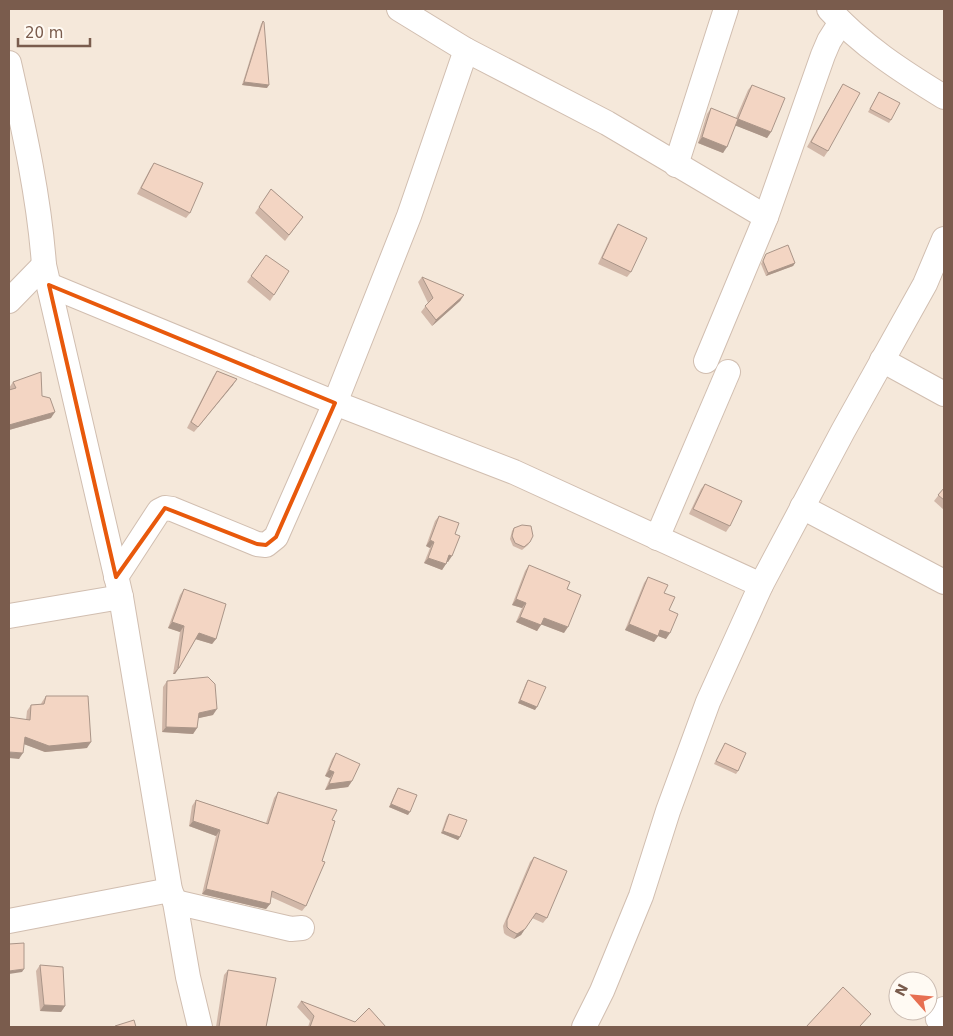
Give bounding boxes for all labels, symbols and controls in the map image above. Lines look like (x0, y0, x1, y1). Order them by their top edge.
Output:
scale bar (18, 15, 90, 47)
text: 20 m (25, 24, 63, 42)
north arrow (888, 971, 938, 1021)
text: N (892, 981, 911, 999)

